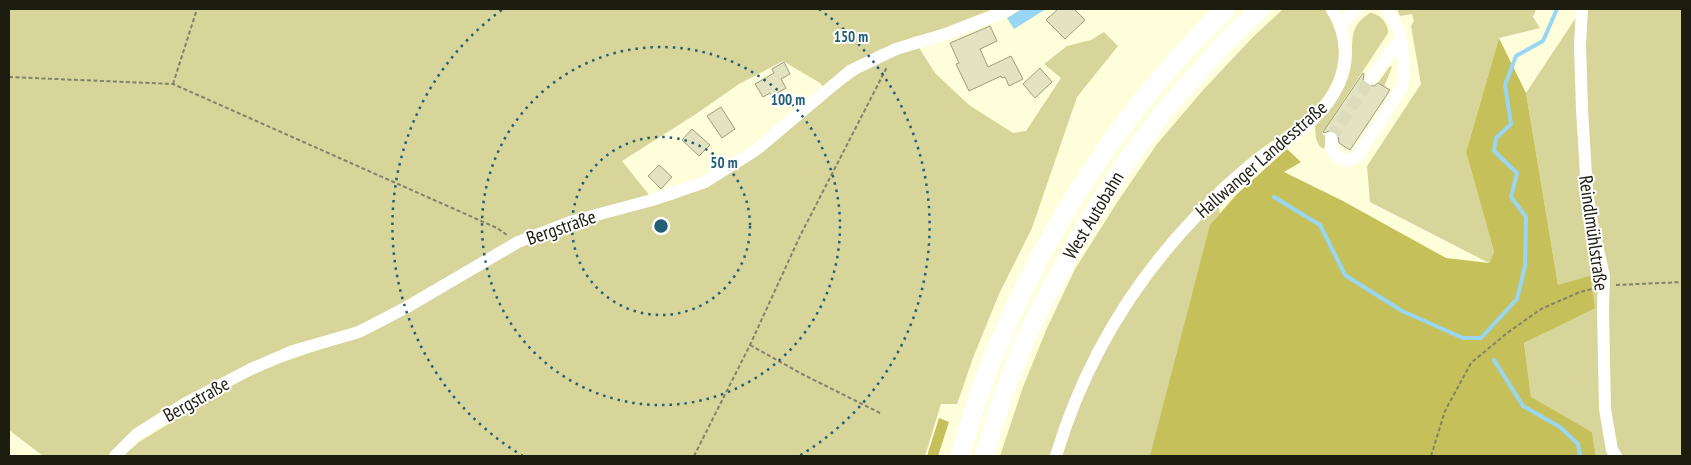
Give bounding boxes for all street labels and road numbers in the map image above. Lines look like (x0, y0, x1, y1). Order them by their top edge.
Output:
street label: Hallwanger Landesstraße (1190, 95, 1332, 223)
street label: West Autobahn (1057, 167, 1129, 263)
street label: Reindlmühlstraße (1574, 174, 1614, 292)
street label: Bergstraße (523, 204, 599, 250)
street label: Bergstraße (159, 371, 233, 427)

